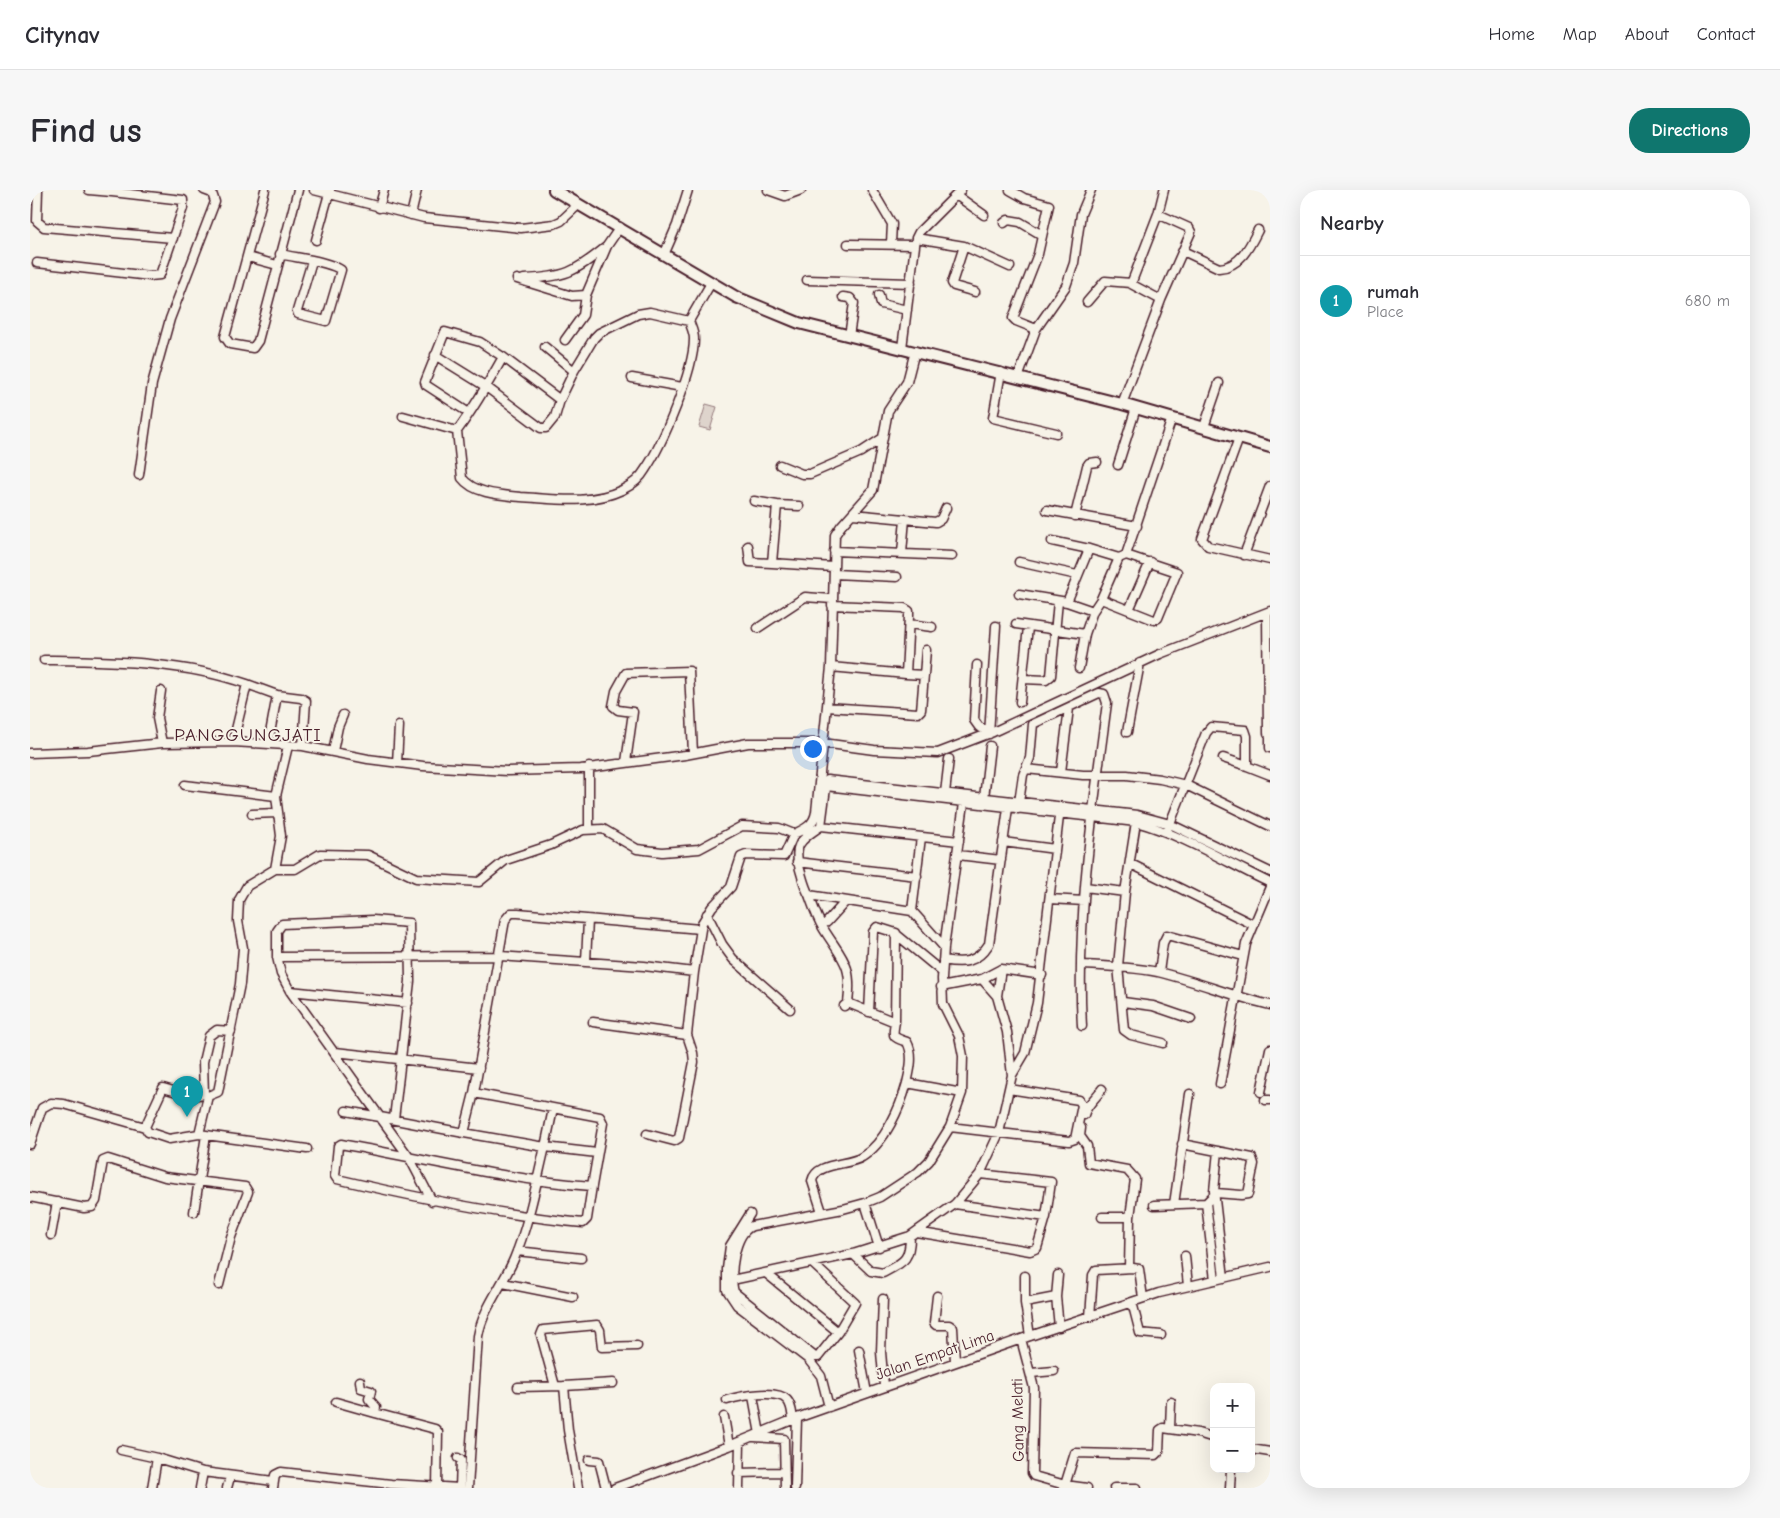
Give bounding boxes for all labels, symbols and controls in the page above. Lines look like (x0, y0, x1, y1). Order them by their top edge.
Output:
text: Citynav (25, 21, 100, 49)
text: Home (1488, 24, 1535, 45)
text: Map (1563, 24, 1597, 45)
text: About (1625, 24, 1669, 45)
text: Contact (1697, 24, 1755, 45)
button: Directions (1629, 108, 1750, 153)
text: Find us (30, 110, 142, 151)
text: Nearby (1320, 211, 1384, 235)
text: rumah (1367, 281, 1419, 303)
text: 1 (1333, 292, 1339, 310)
text: 680 m (1685, 292, 1730, 310)
text: Place (1367, 303, 1403, 321)
district label: PANGGUNGJATI (174, 724, 322, 746)
your location (800, 736, 826, 762)
pin: 1 (171, 1076, 203, 1117)
street label: Jalan Empat Lima (873, 1326, 997, 1384)
street label: Gang Melati (1008, 1378, 1028, 1462)
map controls (1210, 1383, 1255, 1473)
button: + (1210, 1383, 1255, 1428)
button: − (1210, 1428, 1255, 1473)

